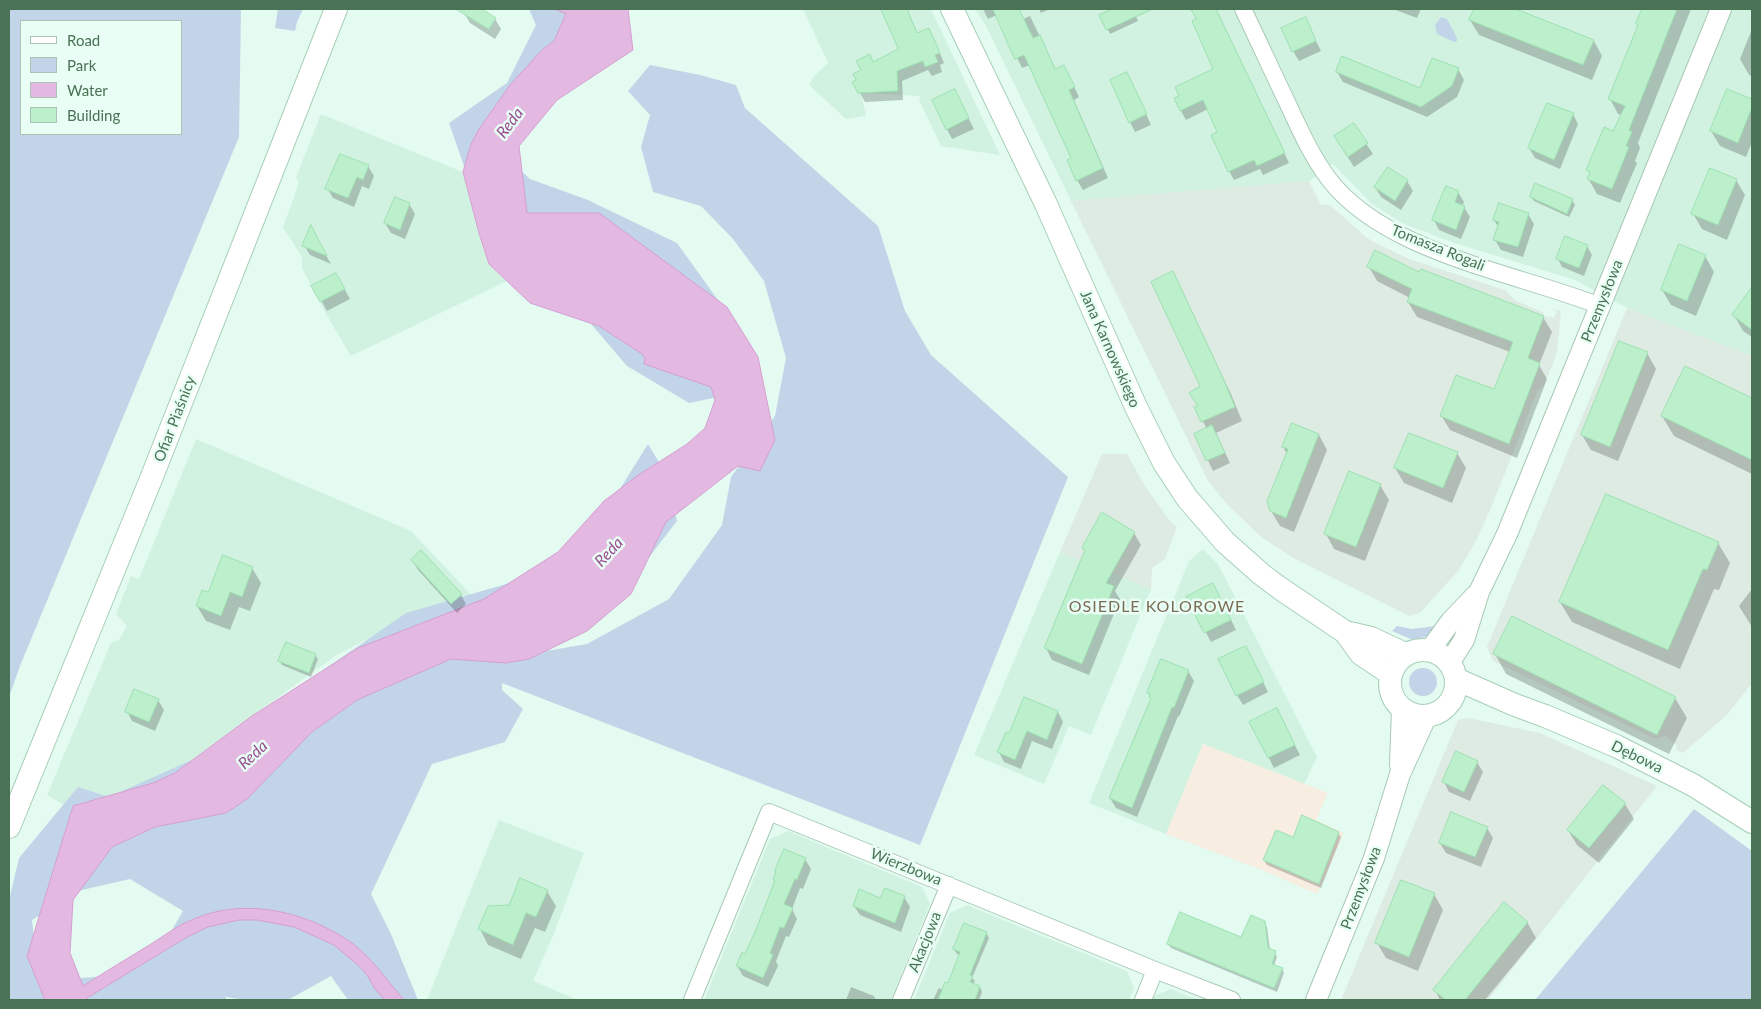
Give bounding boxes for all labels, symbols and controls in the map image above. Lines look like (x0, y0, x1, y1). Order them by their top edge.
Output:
legend (20, 20, 182, 135)
text: Road (67, 31, 100, 49)
text: Park (67, 56, 96, 74)
text: Water (67, 81, 108, 99)
water label: Reda (492, 104, 528, 142)
text: Building (67, 106, 120, 124)
street label: Tomasza Rogali (1388, 221, 1488, 275)
street label: Przemysłowa (1577, 257, 1627, 345)
street label: Jana Karnowskiego (1076, 288, 1144, 410)
street label: Ofiar Piaśnicy (150, 373, 200, 465)
water label: Reda (591, 533, 627, 571)
district label: OSIEDLE KOLOROWE (1067, 597, 1247, 617)
water label: Reda (234, 737, 272, 773)
street label: Dębowa (1608, 737, 1666, 777)
street label: Przemysłowa (1337, 844, 1385, 932)
street label: Wierzbowa (868, 845, 944, 889)
street label: Akacjowa (905, 909, 945, 975)

